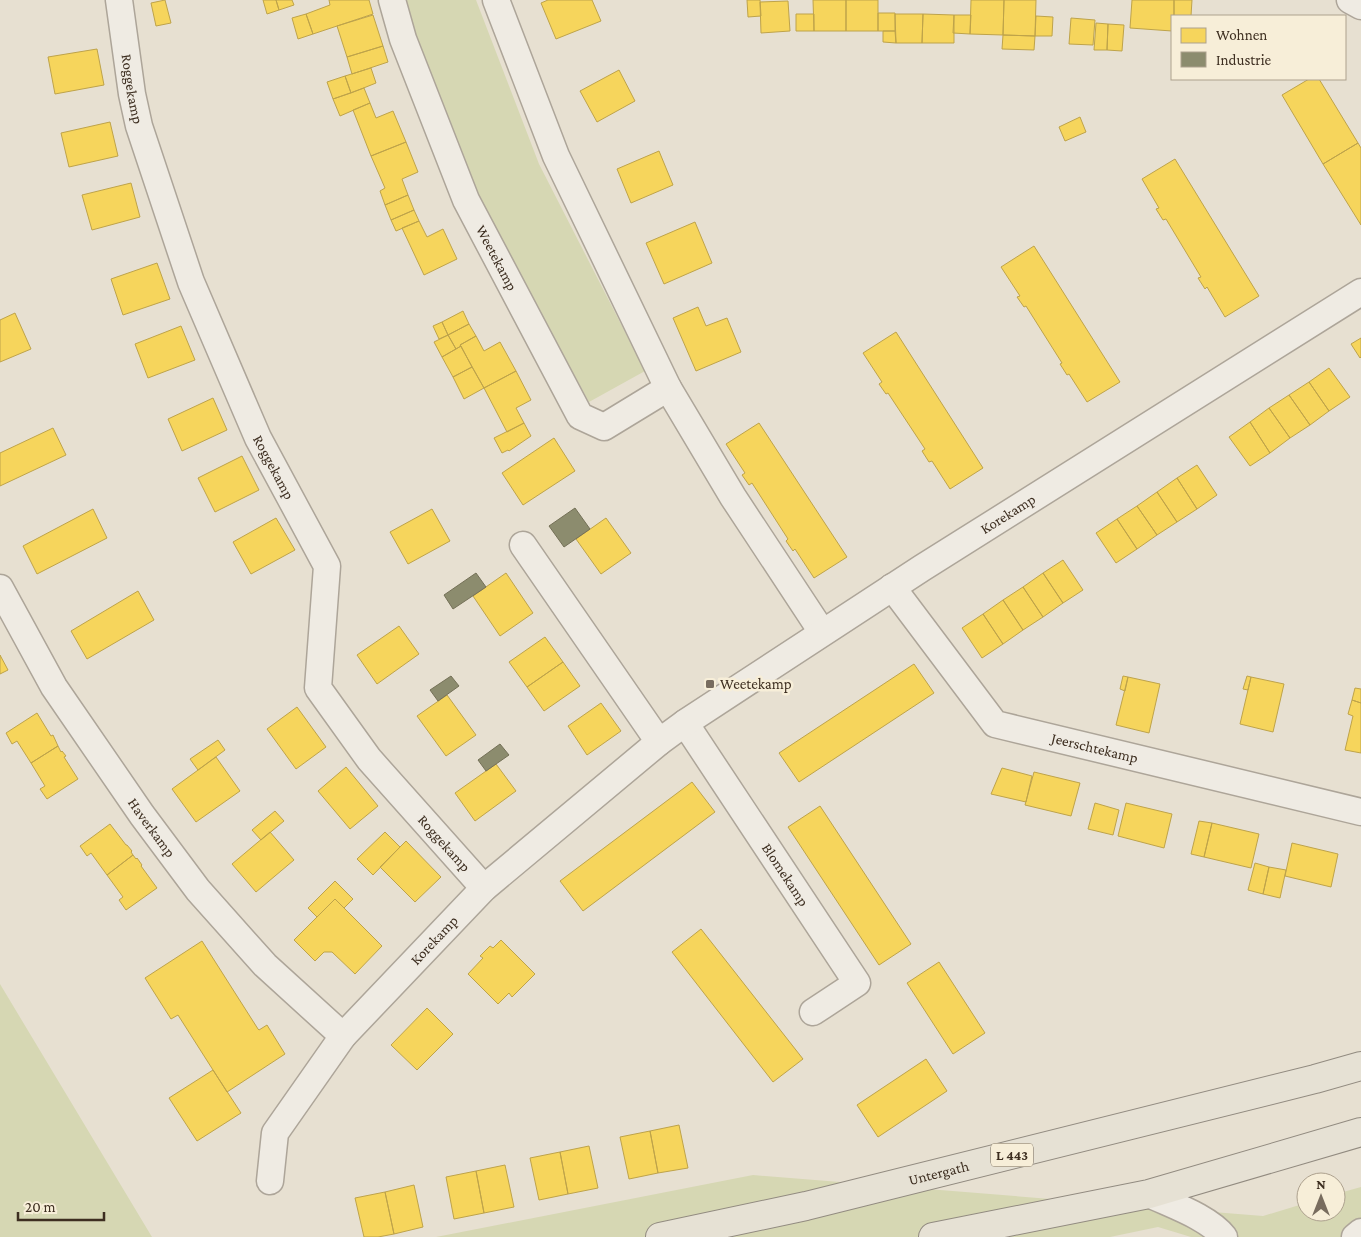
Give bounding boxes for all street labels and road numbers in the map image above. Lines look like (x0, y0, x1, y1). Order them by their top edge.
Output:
street label: Roggekamp (119, 53, 146, 126)
street label: Weetekamp (473, 223, 521, 294)
street label: Roggekamp (250, 432, 298, 503)
street label: Korekamp (978, 491, 1039, 537)
street label: Jeerschtekamp (1048, 729, 1140, 767)
street label: Haverkamp (125, 795, 179, 861)
street label: Roggekamp (415, 812, 474, 876)
street label: Blomekamp (759, 840, 812, 910)
street label: Korekamp (407, 912, 462, 968)
road number: L 443 (991, 1144, 1033, 1166)
street label: Untergath (907, 1158, 970, 1188)

